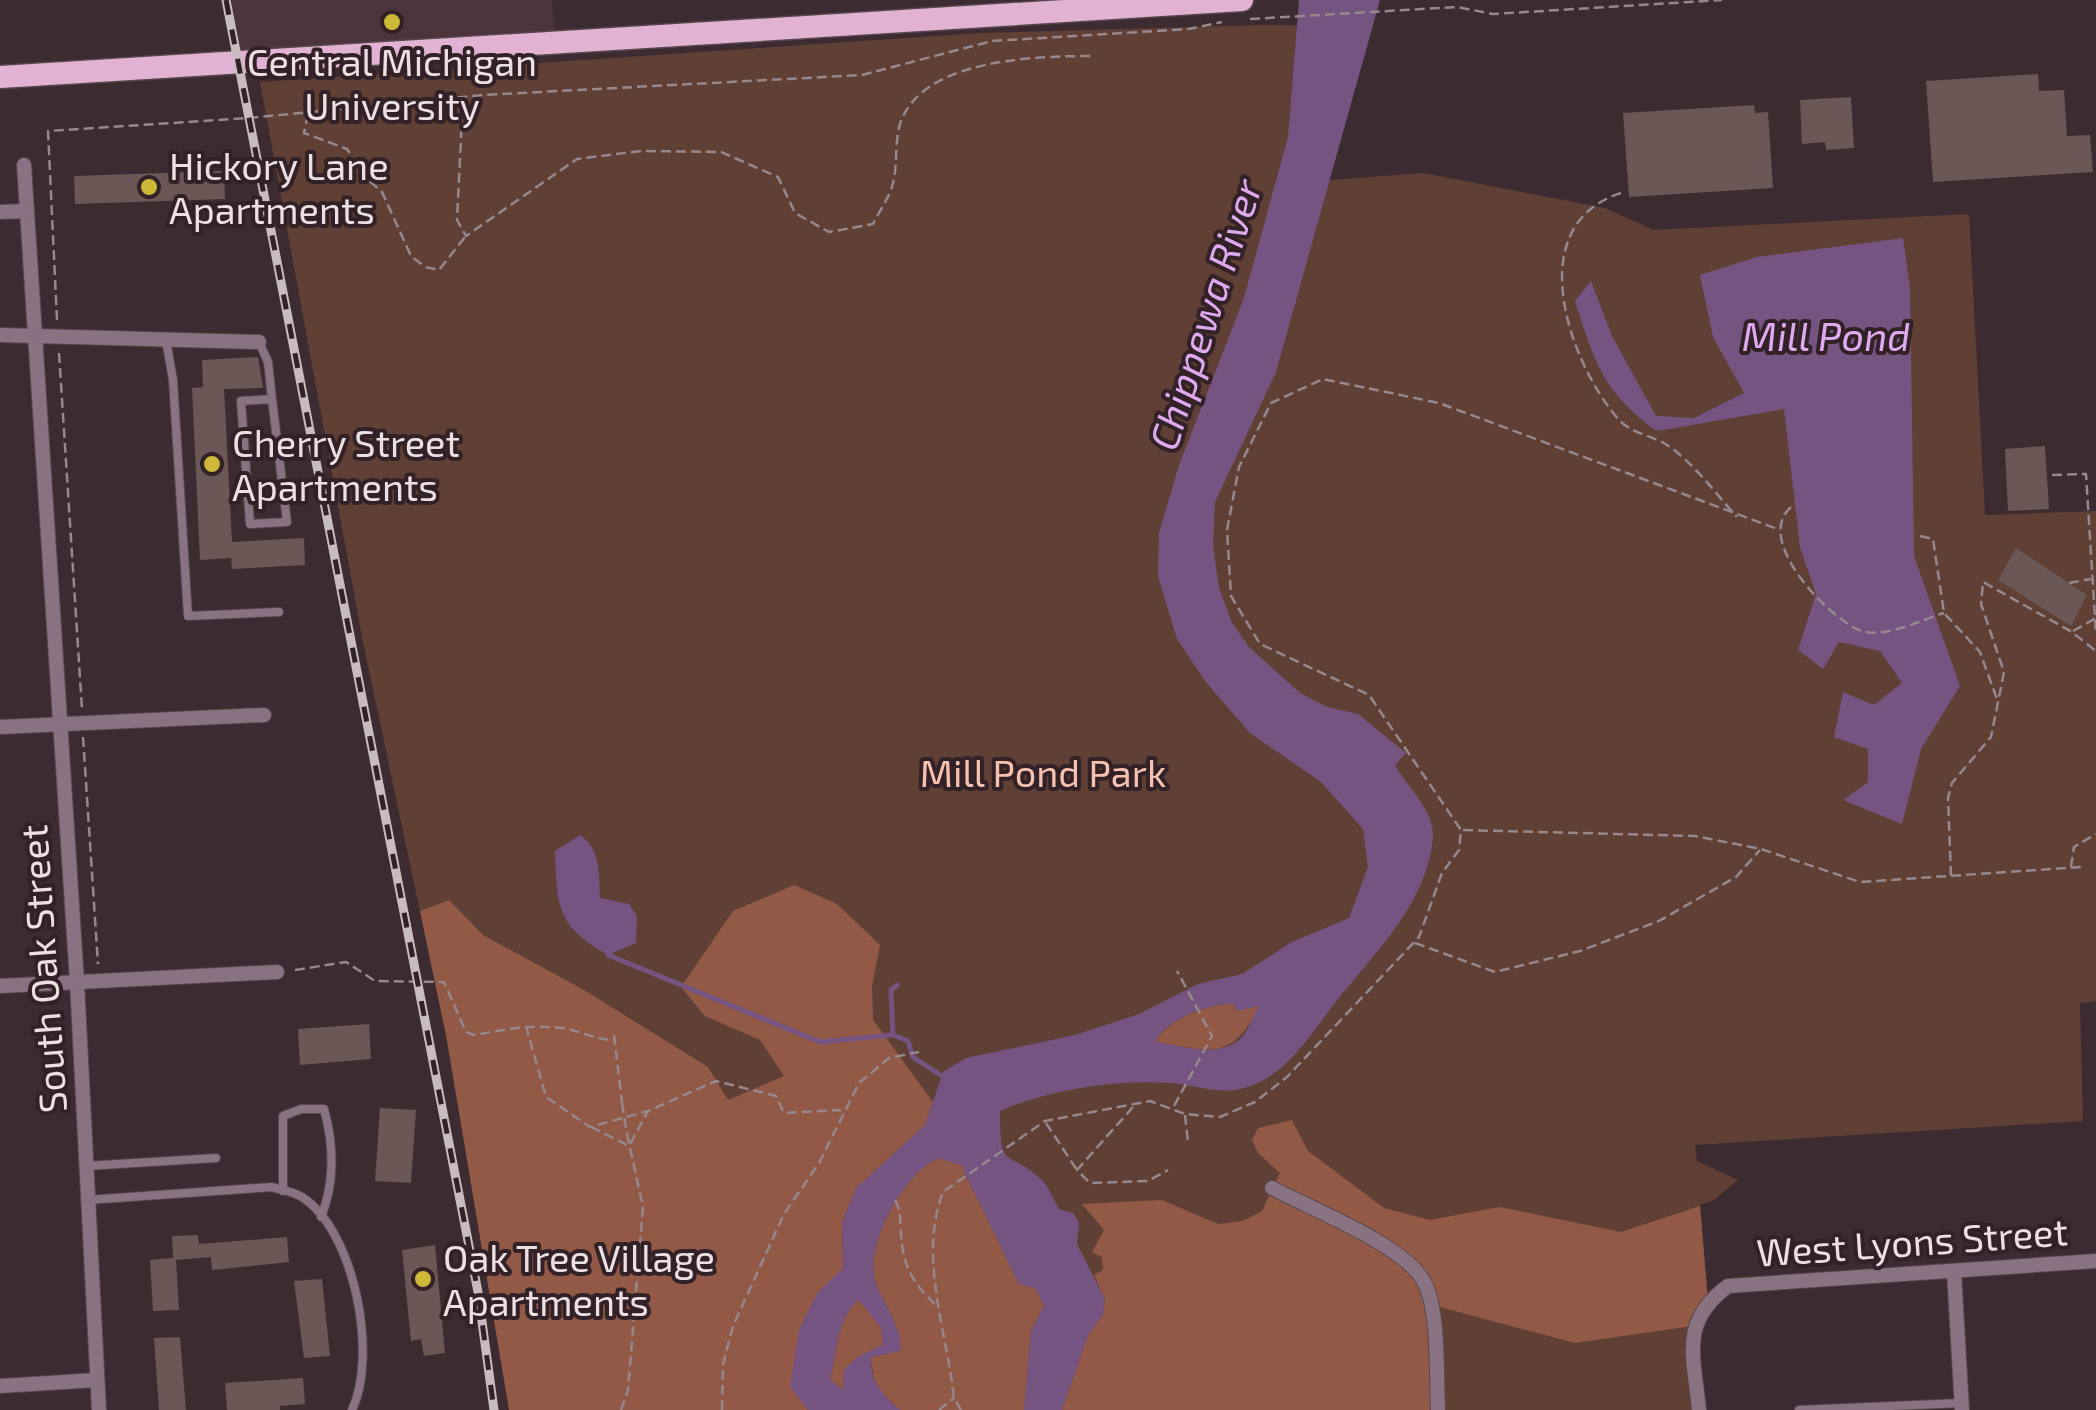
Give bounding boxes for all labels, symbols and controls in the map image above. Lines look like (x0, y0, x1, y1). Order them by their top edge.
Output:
marker: Central Michigan University (381, 11, 403, 33)
place label: Central Michigan University (247, 38, 537, 128)
place label: Hickory Lane Apartments (169, 142, 389, 232)
water label: Chippewa River (1138, 171, 1271, 456)
marker: Hickory Lane Apartments (138, 176, 160, 198)
water label: Mill Pond (1742, 311, 1910, 359)
place label: Cherry Street Apartments (232, 419, 460, 509)
marker: Cherry Street Apartments (201, 453, 223, 475)
park label: Mill Pond Park (920, 749, 1166, 795)
street label: South Oak Street (9, 823, 75, 1115)
street label: West Lyons Street (1755, 1207, 2069, 1275)
place label: Oak Tree Village Apartments (443, 1234, 715, 1324)
marker: Oak Tree Village Apartments (412, 1268, 434, 1290)

